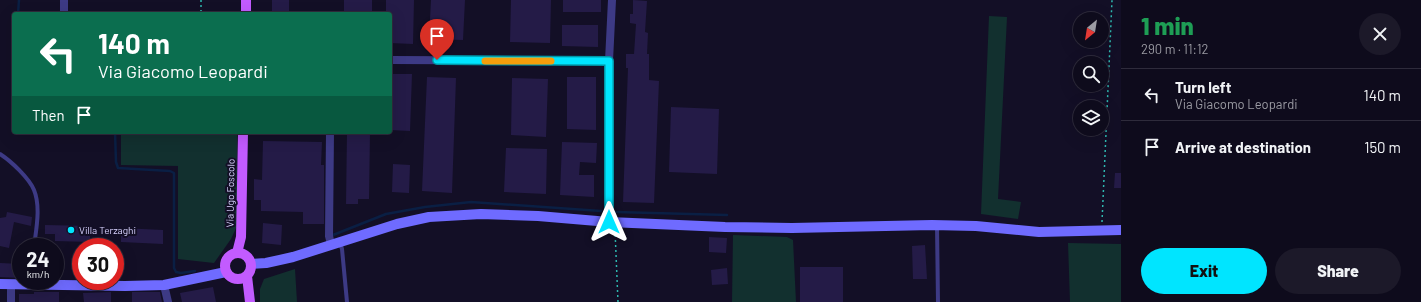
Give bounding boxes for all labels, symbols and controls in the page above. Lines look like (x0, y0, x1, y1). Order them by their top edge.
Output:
text: 1 min (1141, 11, 1194, 40)
north arrow (1073, 12, 1109, 48)
map controls (1073, 12, 1109, 136)
button: close (1359, 13, 1401, 55)
pin (420, 19, 454, 60)
icon: arrive (426, 25, 448, 47)
text: 140 m (98, 26, 170, 60)
icon: left (32, 28, 84, 80)
text: 290 m · 11:12 (1141, 41, 1208, 57)
button: search (1073, 56, 1109, 92)
text: Via Giacomo Leopardi (98, 60, 268, 82)
text: Turn left (1175, 78, 1231, 96)
icon: left (1141, 84, 1163, 106)
text: 140 m (1364, 86, 1401, 104)
text: Via Giacomo Leopardi (1175, 96, 1298, 112)
button: layers (1073, 100, 1109, 136)
icon: arrive (73, 104, 95, 126)
text: Then (32, 106, 65, 124)
icon: arrive (1141, 136, 1163, 158)
text: Arrive at destination (1175, 138, 1311, 156)
text: 150 m (1364, 138, 1401, 156)
street label: Via Ugo Foscolo (223, 159, 237, 227)
position arrow (588, 201, 630, 243)
place label: Villa Terzaghi (79, 224, 136, 236)
marker: Villa Terzaghi (66, 225, 76, 235)
speed limit sign: 30 (72, 238, 124, 290)
text: 24 (26, 247, 50, 271)
button: Exit (1141, 248, 1267, 294)
button: Share (1275, 248, 1401, 294)
text: km/h (27, 268, 49, 280)

